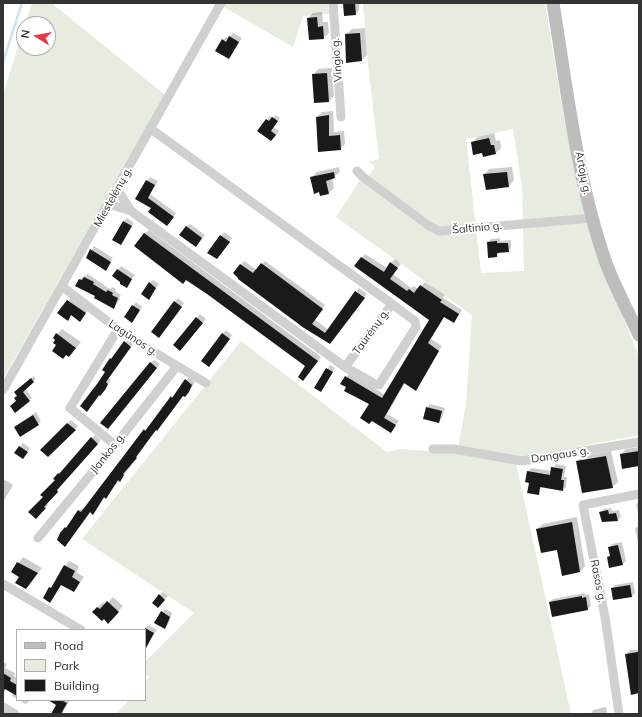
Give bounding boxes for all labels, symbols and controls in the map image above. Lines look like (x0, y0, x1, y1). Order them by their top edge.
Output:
north arrow (16, 16, 56, 56)
text: N (18, 28, 33, 39)
street label: Vingio g. (329, 37, 345, 83)
street label: Artojų g. (572, 150, 594, 196)
street label: Miestelėnų g. (91, 165, 135, 229)
street label: Šaltinio g. (452, 219, 502, 237)
street label: Taurėnų g. (350, 306, 392, 358)
street label: Lagūnos g. (106, 317, 160, 359)
street label: Įlankos g. (88, 430, 128, 476)
street label: Dangaus g. (530, 444, 590, 466)
street label: Rasos g. (587, 558, 609, 604)
legend (16, 629, 146, 701)
text: Road (54, 638, 83, 653)
text: Park (54, 658, 79, 673)
text: Building (54, 678, 99, 693)

